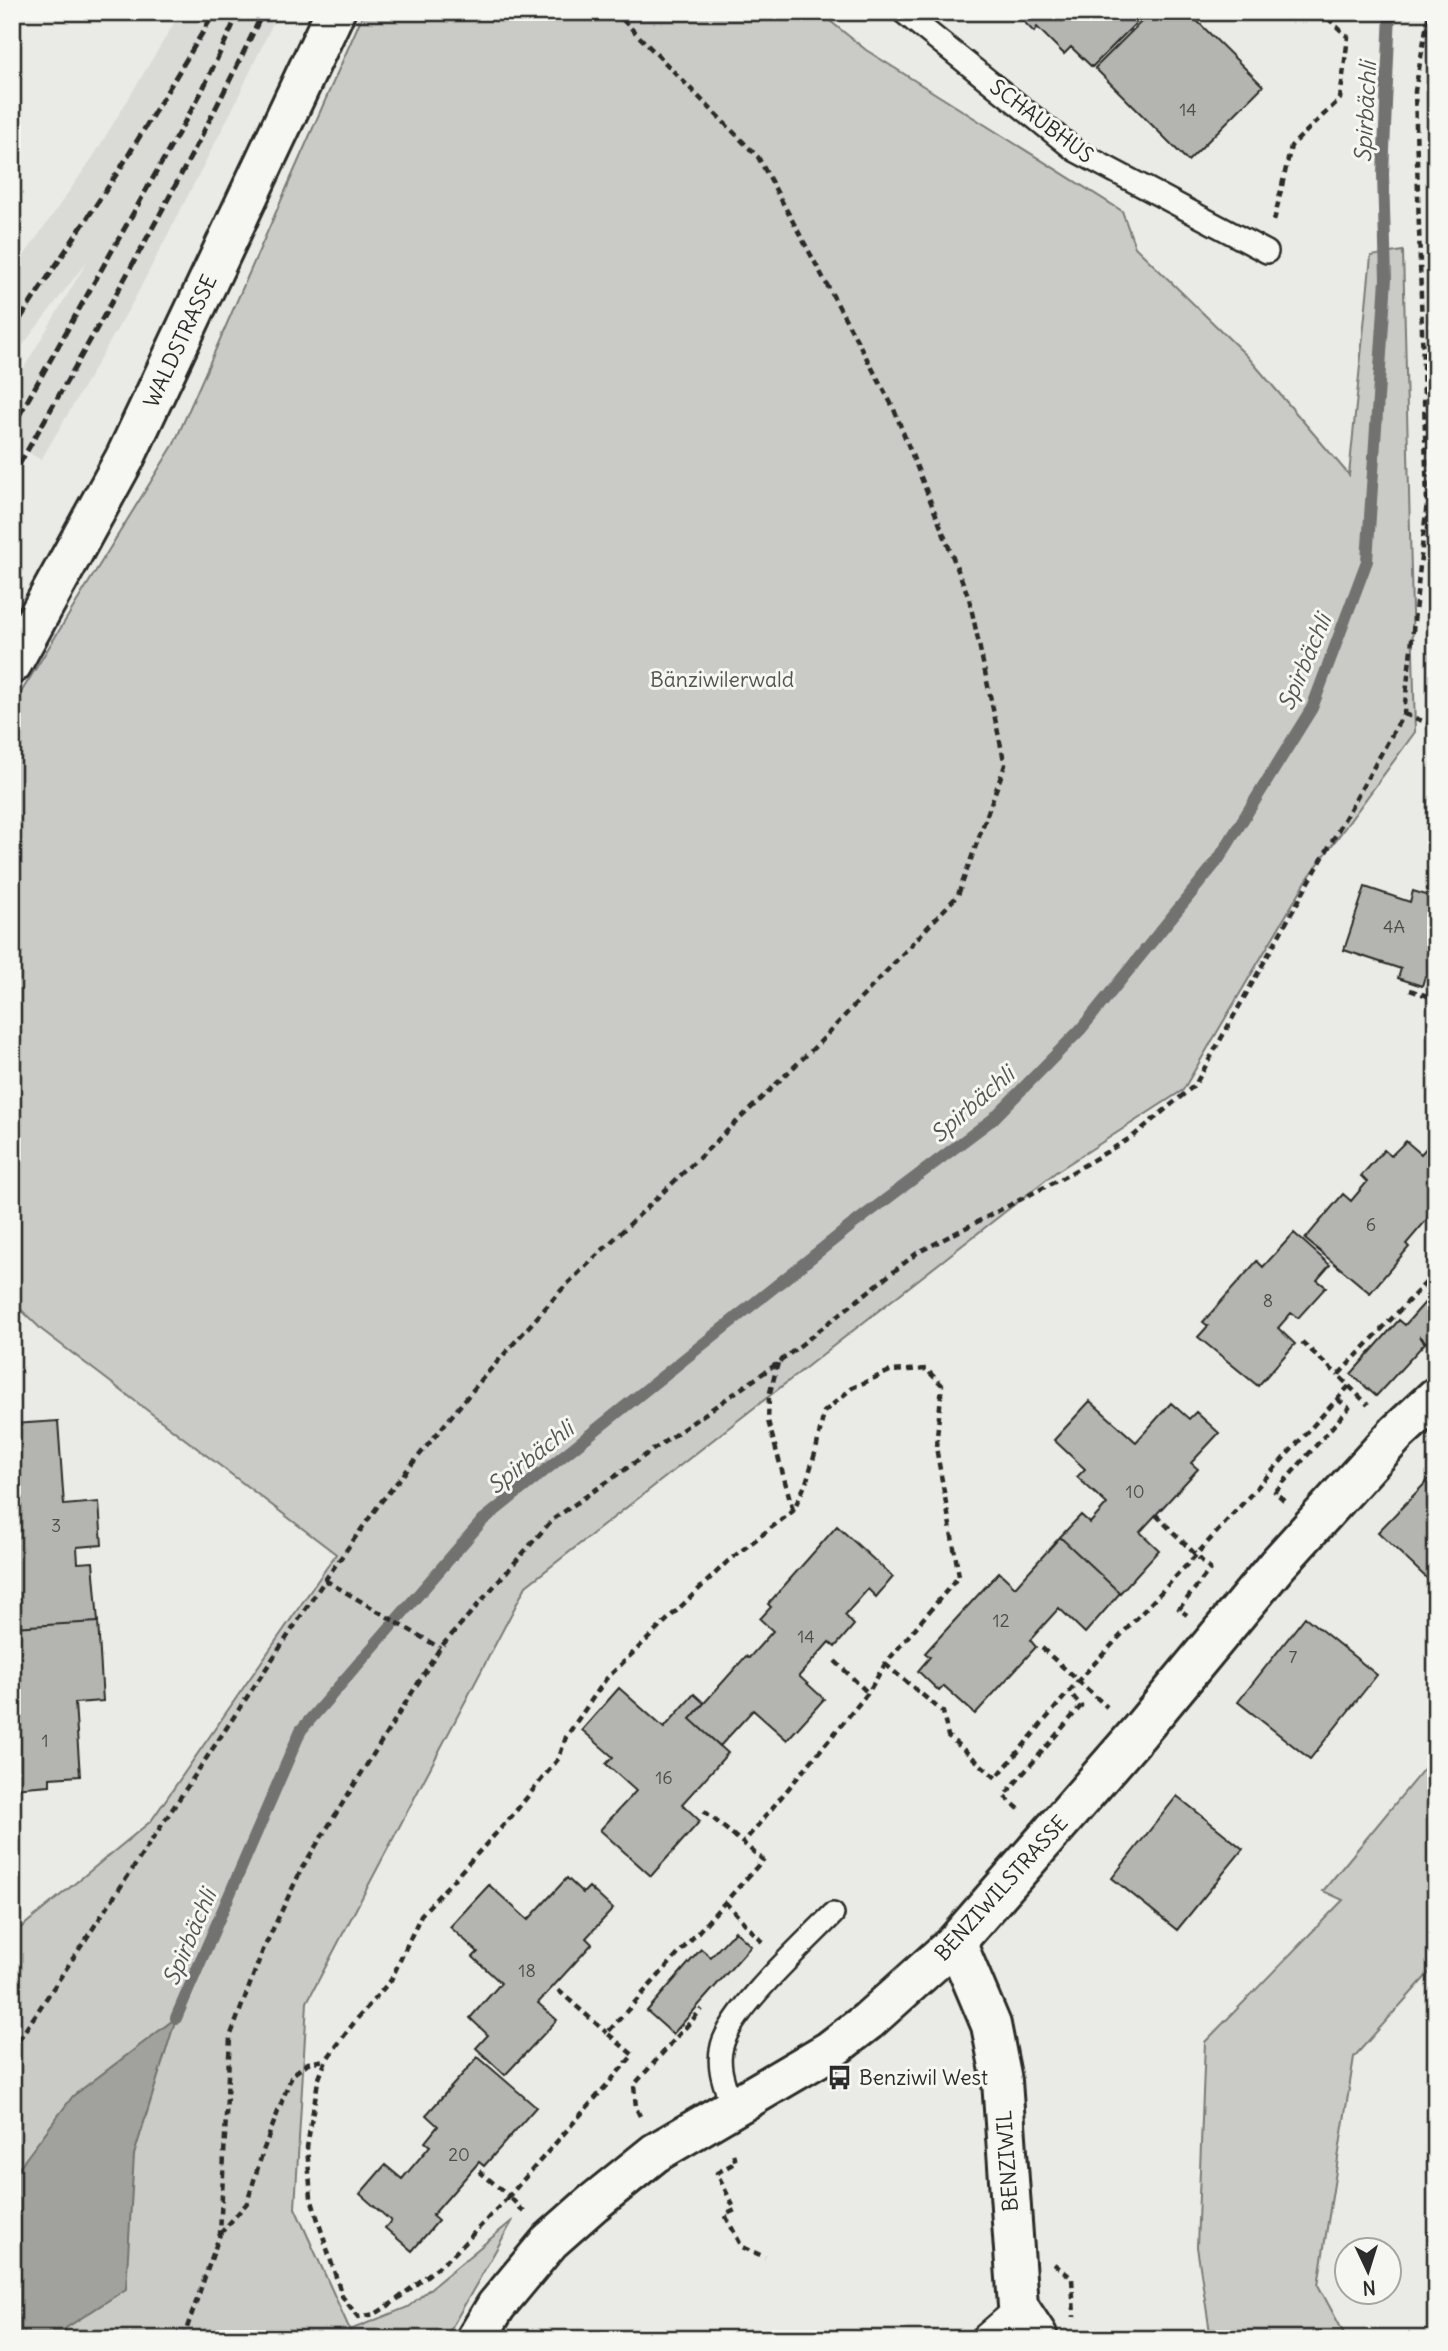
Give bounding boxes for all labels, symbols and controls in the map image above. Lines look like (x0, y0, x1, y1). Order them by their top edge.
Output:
water label: Spirbächli (1348, 58, 1382, 163)
street label: SCHAUBHUS (985, 73, 1099, 169)
house number: 14 (1179, 98, 1197, 121)
street label: WALDSTRASSE (137, 270, 223, 412)
water label: Spirbächli (1271, 607, 1338, 714)
park label: Bänziwilerwald (650, 666, 794, 693)
house number: 4A (1383, 915, 1405, 938)
water label: Spirbächli (924, 1058, 1022, 1148)
house number: 6 (1366, 1213, 1376, 1236)
house number: 8 (1263, 1289, 1273, 1312)
water label: Spirbächli (481, 1413, 581, 1500)
house number: 10 (1126, 1480, 1145, 1503)
house number: 3 (51, 1514, 61, 1537)
house number: 12 (992, 1609, 1010, 1632)
house number: 14 (797, 1625, 815, 1648)
house number: 7 (1289, 1645, 1298, 1668)
house number: 1 (41, 1729, 49, 1752)
house number: 16 (655, 1766, 673, 1789)
street label: BENZIWILSTRASSE (929, 1810, 1073, 1966)
water label: Spirbächli (156, 1882, 223, 1989)
house number: 18 (518, 1959, 536, 1982)
bus stop icon: Benziwil West (825, 2063, 853, 2091)
place label: Benziwil West (859, 2064, 988, 2091)
street label: BENZIWIL (990, 2109, 1024, 2213)
house number: 20 (448, 2143, 470, 2166)
north arrow (1332, 2236, 1402, 2306)
text: N (1362, 2276, 1377, 2300)

